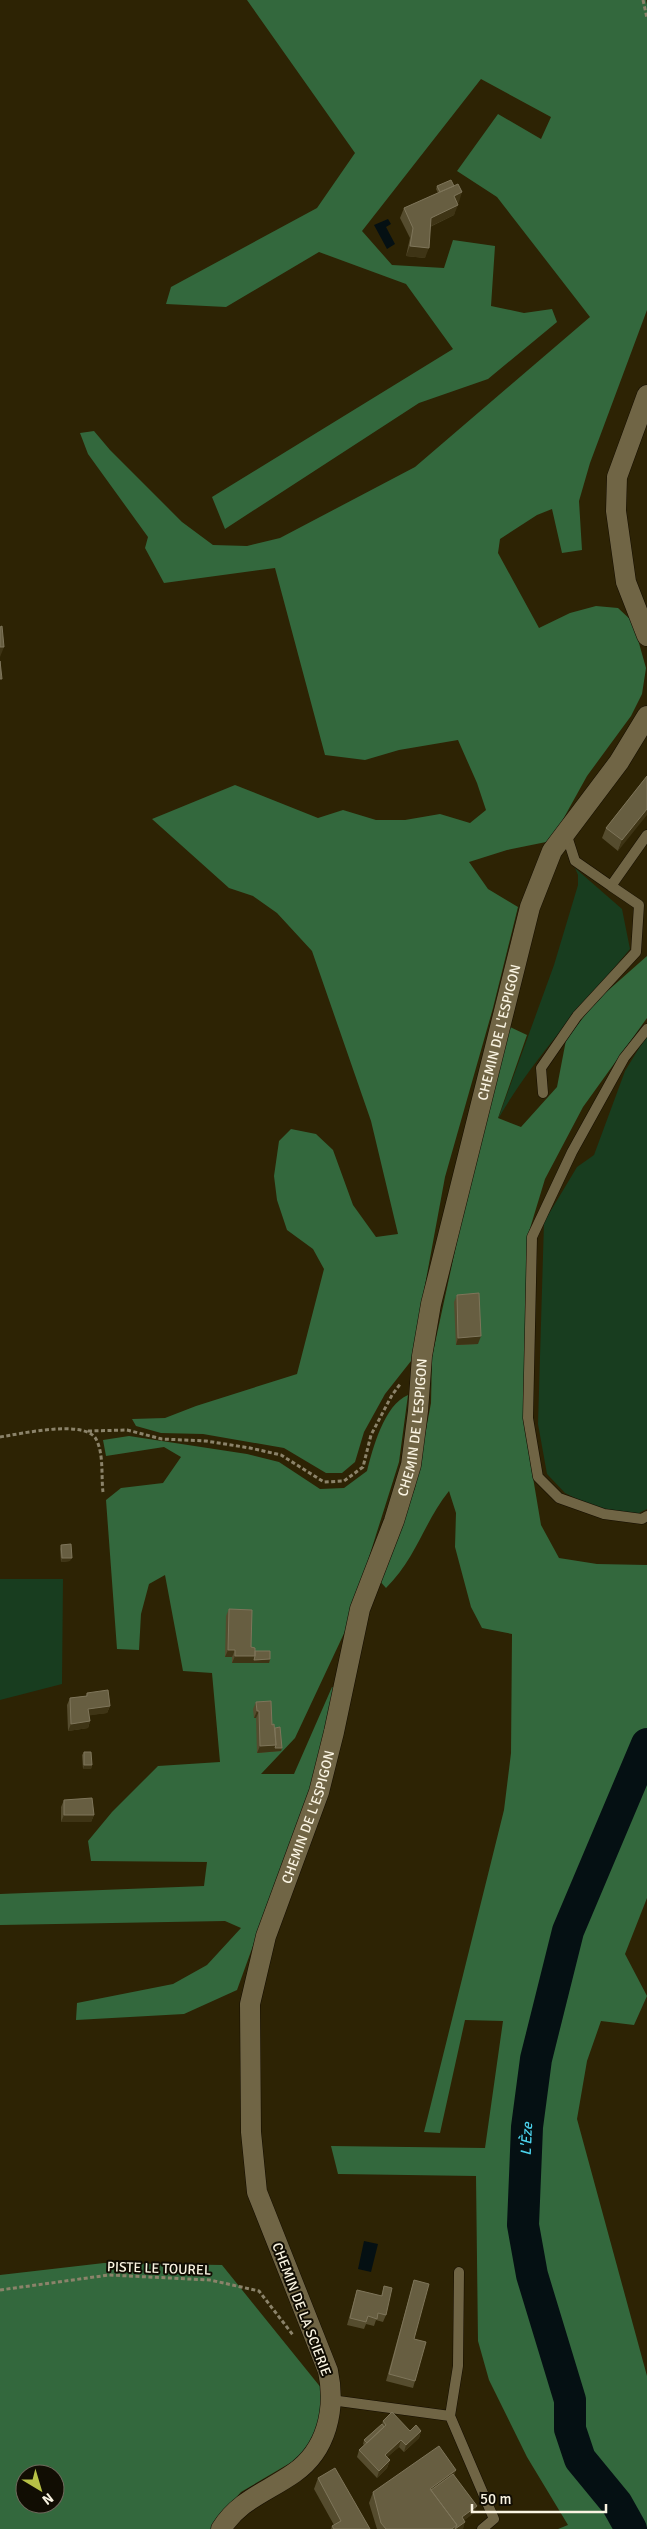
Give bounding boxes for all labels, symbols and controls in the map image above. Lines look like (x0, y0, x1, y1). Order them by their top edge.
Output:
street label: CHEMIN DE L'ESPIGON (474, 963, 524, 1102)
street label: CHEMIN DE L'ESPIGON (394, 1358, 431, 1499)
street label: CHEMIN DE L'ESPIGON (278, 1749, 338, 1886)
water label: L'Èze (517, 2120, 537, 2156)
street label: CHEMIN DE LA SCIERIE (268, 2240, 335, 2378)
street label: PISTE LE TOUREL (107, 2258, 211, 2279)
north arrow (15, 2464, 65, 2514)
scale bar (472, 2482, 606, 2514)
text: N (39, 2489, 57, 2509)
text: 50 m (480, 2490, 511, 2508)

